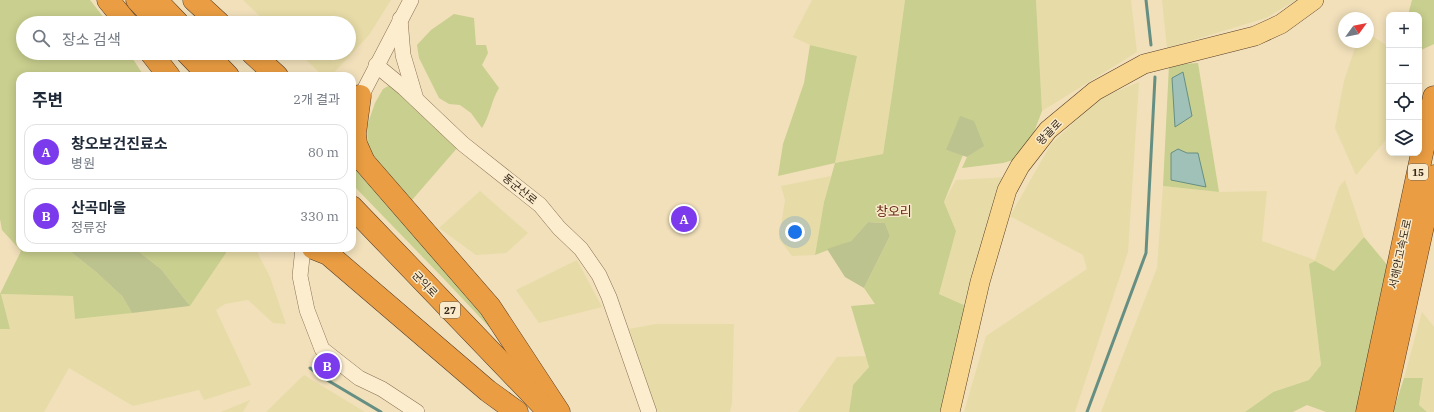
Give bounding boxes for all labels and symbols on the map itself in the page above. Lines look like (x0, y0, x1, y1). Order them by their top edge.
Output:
north arrow (1338, 12, 1374, 48)
street label: 왕골로 (1033, 116, 1065, 148)
road number: 15 (1408, 164, 1428, 180)
street label: 동군산로 (500, 171, 540, 207)
district label: 창오리 (876, 203, 912, 220)
pin: A (671, 204, 697, 234)
street label: 서해안고속도로 (1386, 218, 1414, 290)
your location (785, 222, 805, 242)
street label: 군익로 (409, 268, 441, 300)
road number: 27 (440, 302, 460, 318)
pin: B (314, 351, 340, 381)

